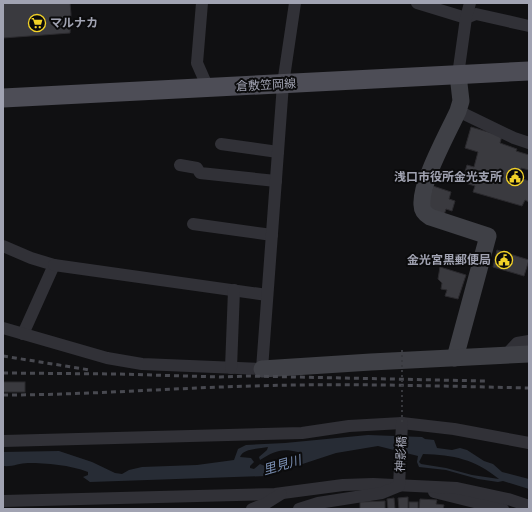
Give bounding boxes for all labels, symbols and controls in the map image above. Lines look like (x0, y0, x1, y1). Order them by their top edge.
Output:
supermarket icon: マルナカ (27, 13, 47, 33)
place label: マルナカ (50, 15, 98, 31)
street label: 倉敷笠岡線 (236, 75, 296, 95)
public building icon: 浅口市役所金光支所 (505, 167, 525, 187)
place label: 浅口市役所金光支所 (394, 169, 502, 185)
public building icon: 金光宮黒郵便局 (494, 250, 514, 270)
place label: 金光宮黒郵便局 (407, 252, 491, 268)
street label: 神影橋 (392, 436, 410, 472)
water label: 里見川 (261, 451, 305, 479)

